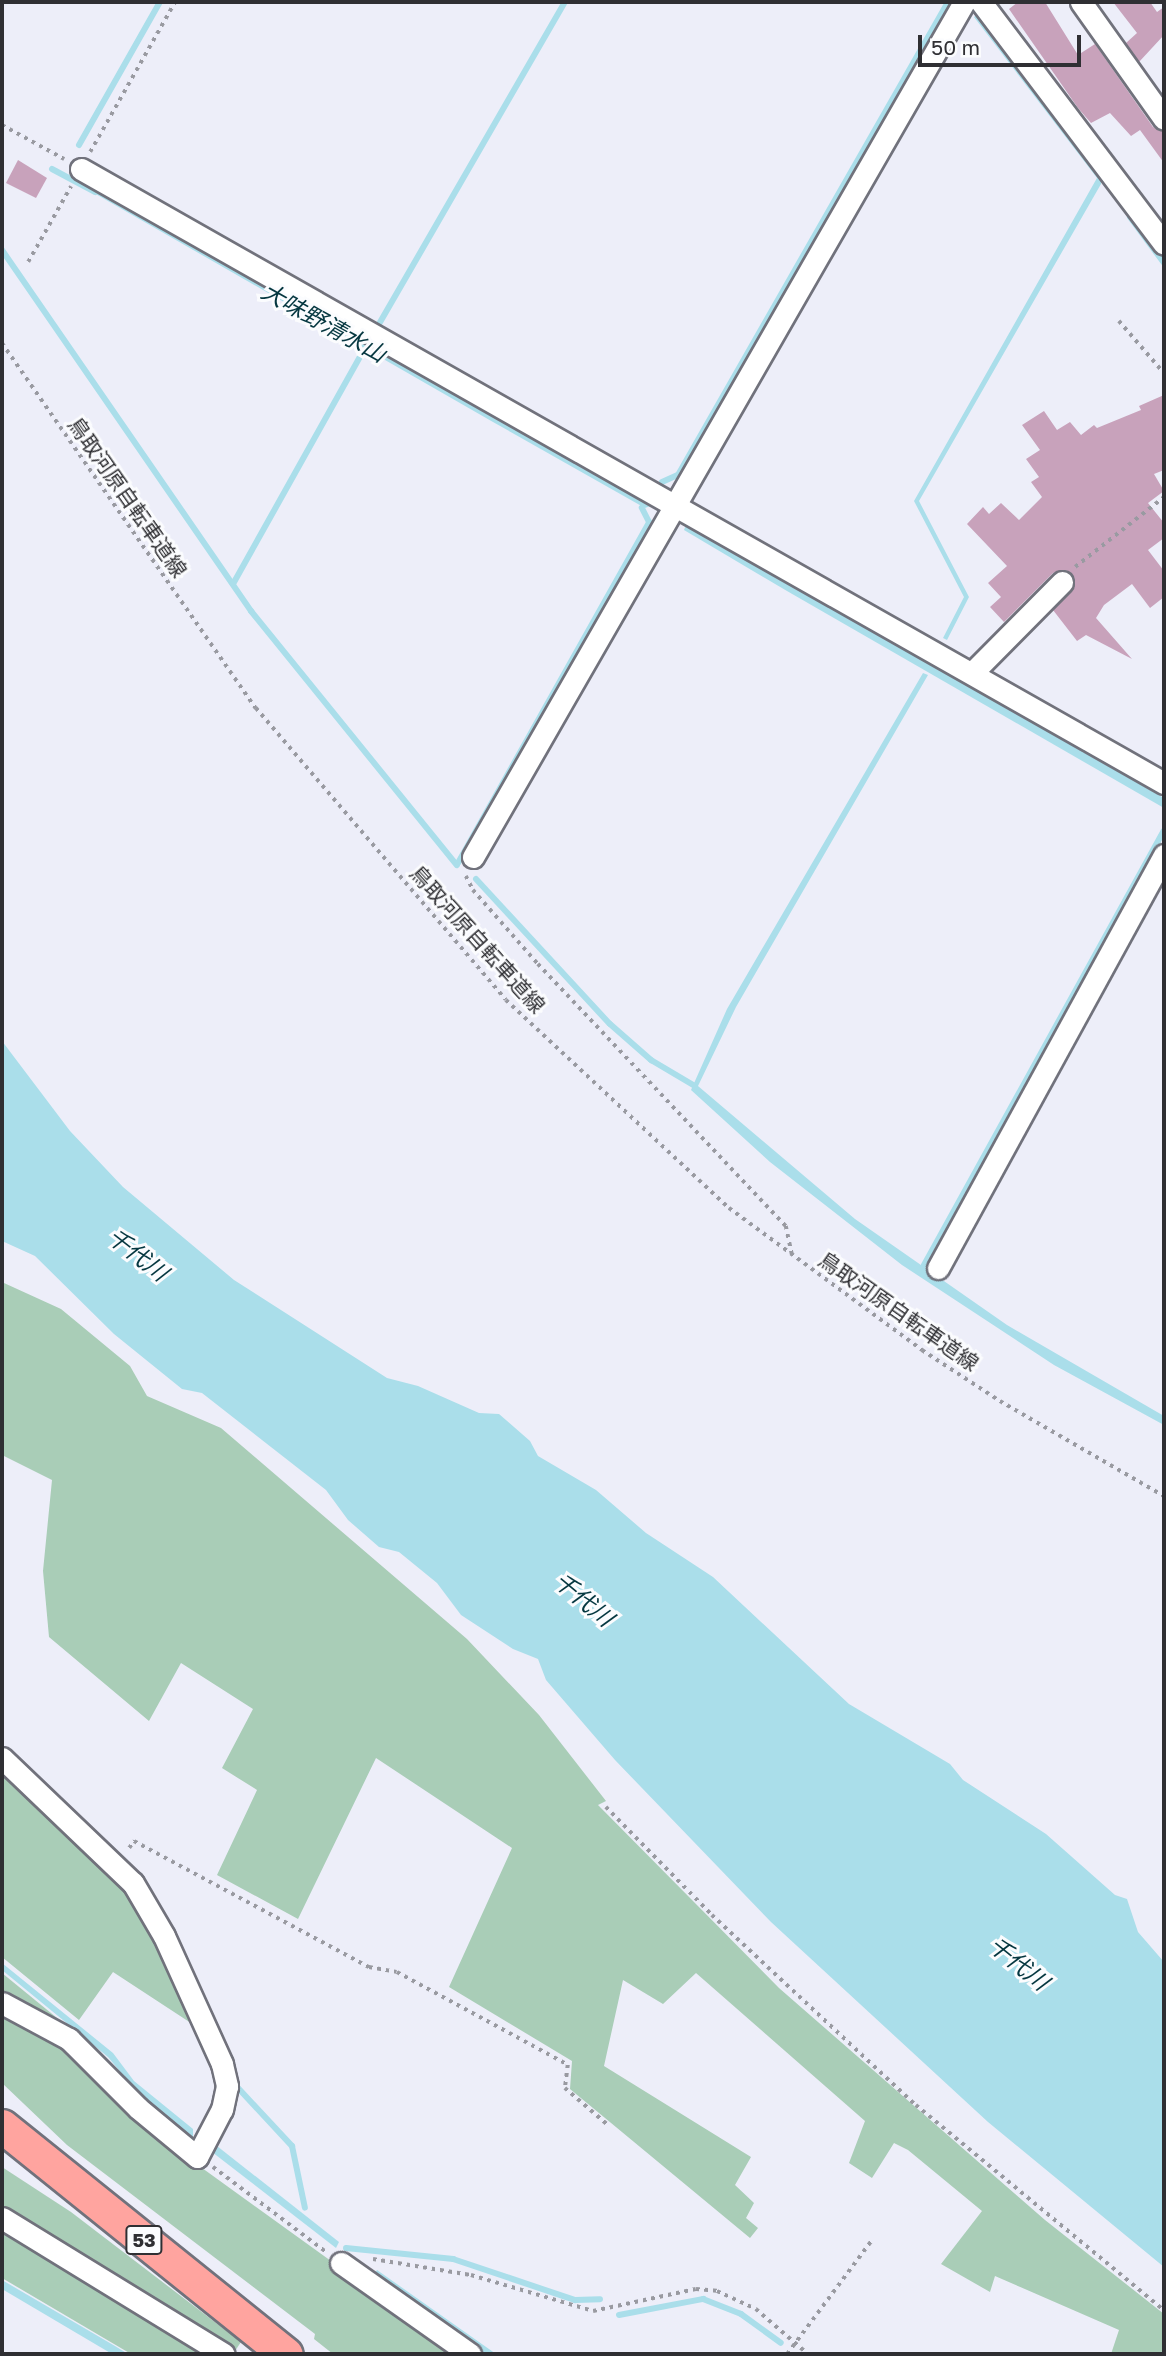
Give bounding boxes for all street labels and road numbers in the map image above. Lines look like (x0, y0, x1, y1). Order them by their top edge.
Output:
street label: 鳥取河原自転車道線 (63, 412, 193, 582)
street label: 鳥取河原自転車道線 (405, 860, 551, 1018)
street label: 鳥取河原自転車道線 (814, 1246, 984, 1376)
road number: 53 (125, 2224, 163, 2256)

